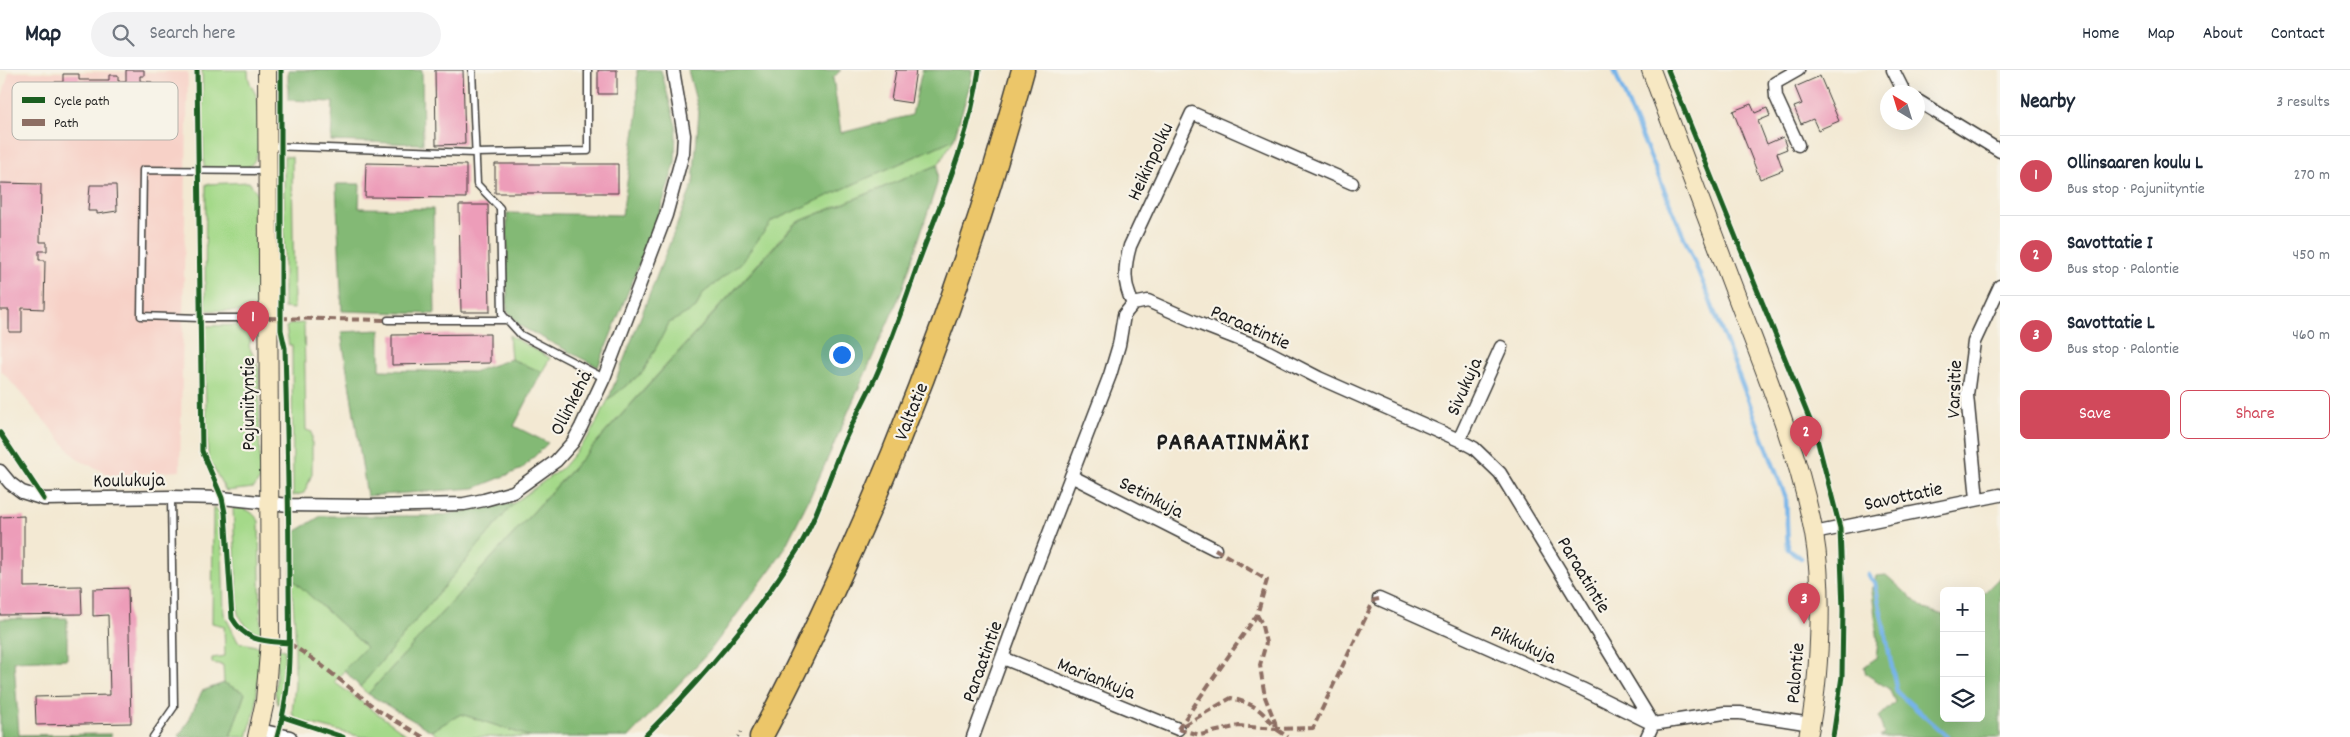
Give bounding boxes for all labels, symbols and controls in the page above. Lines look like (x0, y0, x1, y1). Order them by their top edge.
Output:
search box (91, 12, 441, 57)
text: Map (25, 18, 61, 52)
icon: search (109, 21, 137, 49)
text: Search here (149, 21, 235, 48)
text: Home (2082, 22, 2119, 47)
text: Map (2147, 22, 2175, 47)
text: About (2203, 22, 2243, 47)
text: Contact (2271, 22, 2325, 47)
legend (12, 82, 178, 140)
north arrow (1880, 85, 1925, 130)
text: Nearby (2020, 88, 2075, 118)
text: 3 results (2276, 91, 2330, 114)
text: Cycle path (54, 92, 110, 112)
text: Path (54, 114, 79, 134)
street label: Heikinpolku (1121, 119, 1182, 206)
text: Ollinsaaren koulu L (2067, 151, 2203, 178)
text: 1 (2034, 164, 2038, 187)
text: 270 m (2294, 164, 2330, 187)
text: Bus stop · Pajuniityntie (2067, 178, 2205, 201)
text: Savottatie I (2067, 231, 2153, 258)
text: 2 (2033, 244, 2040, 267)
text: 450 m (2293, 244, 2330, 267)
text: Bus stop · Palontie (2067, 258, 2179, 281)
street label: Paraatintie (1205, 299, 1294, 359)
pin: 1 (237, 301, 269, 342)
text: Savottatie L (2067, 311, 2155, 338)
text: 3 (2032, 324, 2040, 347)
text: 460 m (2292, 324, 2330, 347)
text: Bus stop · Palontie (2067, 338, 2179, 361)
your location (829, 342, 855, 368)
street label: Sivukuja (1441, 353, 1491, 421)
street label: Pajuniityntie (236, 357, 264, 451)
street label: Varsitie (1941, 359, 1971, 419)
street label: Ollinkehä (544, 366, 601, 441)
street label: Valtatie (888, 379, 937, 445)
button: Save (2020, 390, 2170, 439)
button: Share (2180, 390, 2330, 439)
pin: 2 (1790, 416, 1822, 457)
district label: PARAATINMÄKI (1156, 426, 1310, 462)
street label: Koulukuja (93, 467, 166, 497)
street label: Setinkuja (1113, 470, 1188, 527)
street label: Savottatie (1862, 476, 1946, 520)
street label: Paraatintie (1549, 532, 1616, 619)
pin: 3 (1788, 583, 1820, 624)
map controls (1940, 587, 1985, 722)
button: + (1940, 587, 1985, 632)
street label: Paraatintie (956, 617, 1012, 707)
street label: Pikkukuja (1485, 619, 1561, 673)
button: − (1940, 632, 1985, 677)
street label: Palontie (1780, 641, 1814, 705)
street label: Mariankuja (1053, 651, 1140, 708)
button: layers (1940, 677, 1985, 722)

